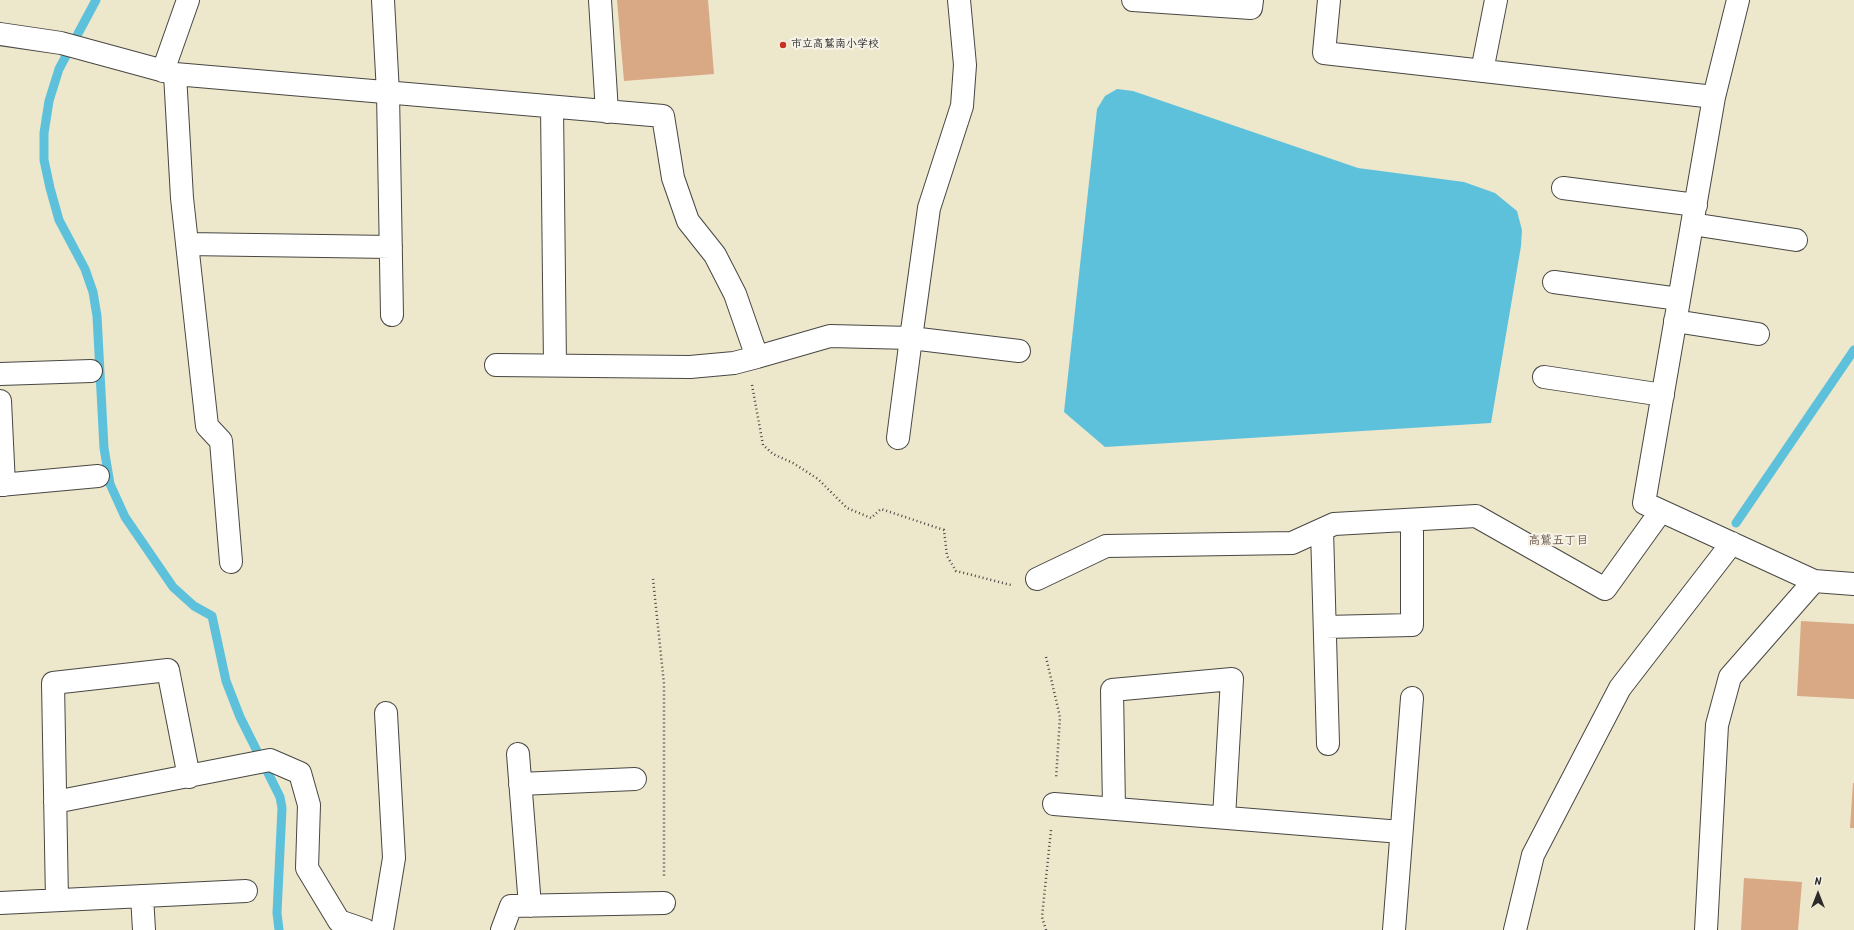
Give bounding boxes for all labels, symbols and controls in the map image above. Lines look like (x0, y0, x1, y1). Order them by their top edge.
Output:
place label: 市立高鷲南小学校 (791, 38, 879, 52)
marker: 市立高鷲南小学校 (778, 40, 788, 50)
district label: 高鷲五丁目 (1528, 535, 1588, 549)
text: N (1815, 873, 1821, 891)
north arrow (1798, 874, 1838, 914)

